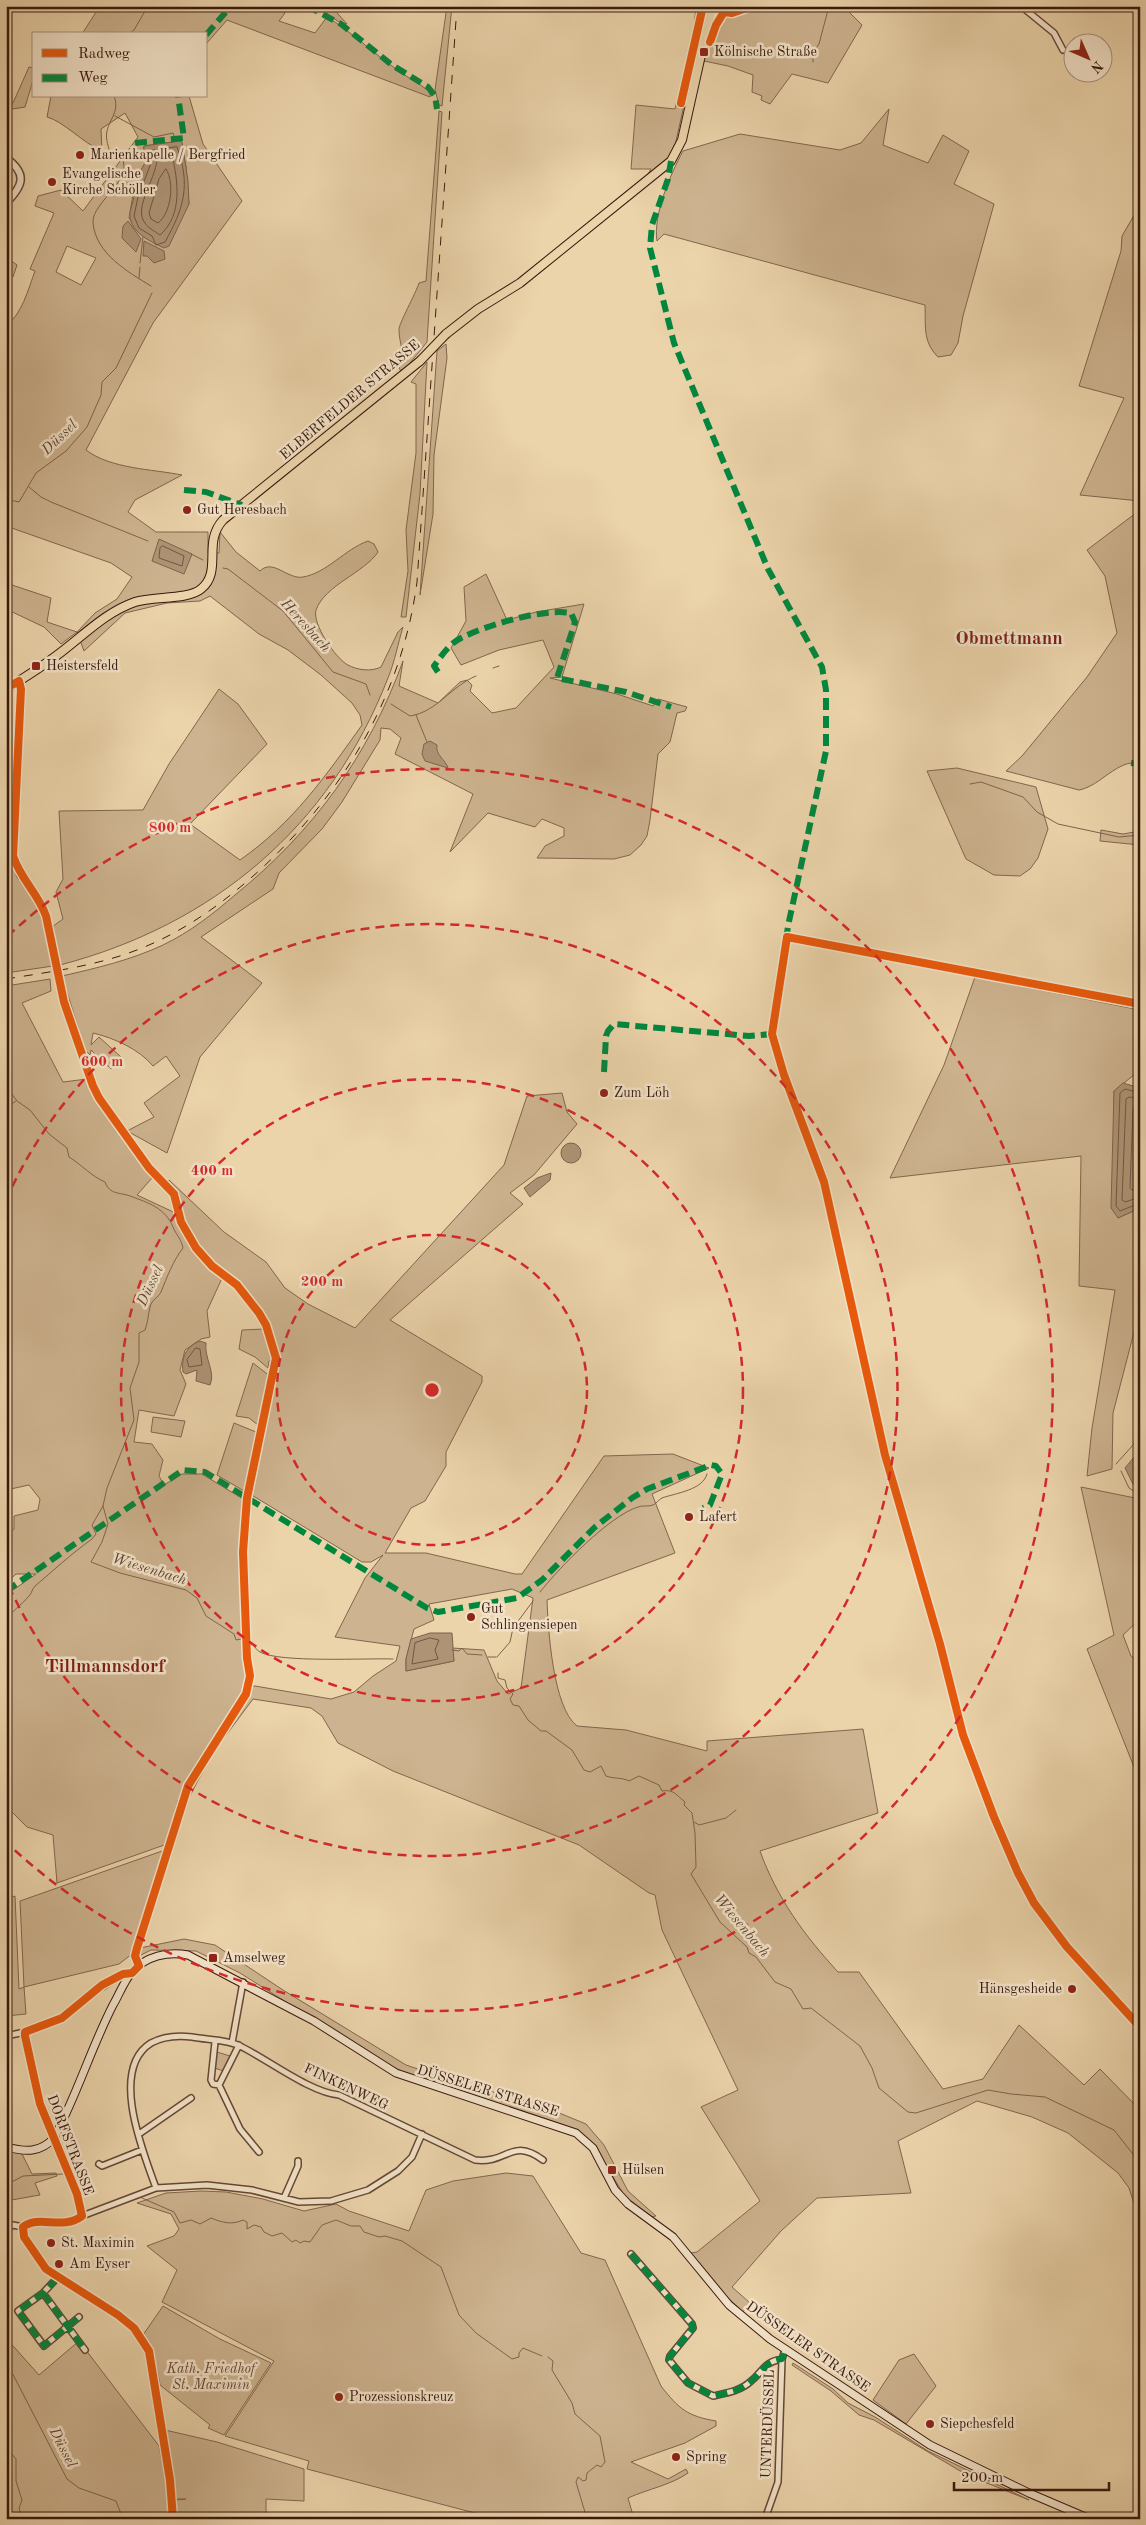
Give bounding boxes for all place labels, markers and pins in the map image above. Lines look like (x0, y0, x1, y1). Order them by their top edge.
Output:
place label: Kölnische Straße (714, 45, 817, 59)
marker: Kölnische Straße (698, 46, 710, 58)
place label: Marienkapelle / Bergfried (90, 148, 245, 162)
marker: Marienkapelle / Bergfried (74, 149, 86, 161)
place label: Evangelische Kirche Schöller (62, 167, 156, 197)
marker: Evangelische Kirche Schöller (46, 176, 58, 188)
place label: Gut Heresbach (197, 503, 287, 517)
marker: Gut Heresbach (181, 504, 193, 516)
place label: Heistersfeld (46, 659, 119, 673)
marker: Heistersfeld (30, 660, 42, 672)
place label: Zum Löh (614, 1086, 670, 1100)
marker: Zum Löh (598, 1087, 610, 1099)
centre of rings (423, 1381, 441, 1399)
place label: Lafert (699, 1510, 737, 1524)
marker: Lafert (683, 1511, 695, 1523)
place label: Gut Schlingensiepen (481, 1602, 578, 1632)
marker: Gut Schlingensiepen (465, 1611, 477, 1623)
place label: Amselweg (223, 1951, 286, 1965)
marker: Amselweg (207, 1952, 219, 1964)
place label: Hänsgesheide (979, 1982, 1062, 1996)
marker: Hänsgesheide (1066, 1983, 1078, 1995)
place label: Hülsen (622, 2163, 665, 2177)
marker: Hülsen (606, 2164, 618, 2176)
place label: St. Maximin (61, 2236, 135, 2250)
marker: St. Maximin (45, 2237, 57, 2249)
place label: Am Eyser (69, 2257, 130, 2271)
marker: Am Eyser (53, 2258, 65, 2270)
place label: Prozessionskreuz (349, 2390, 453, 2404)
marker: Prozessionskreuz (333, 2391, 345, 2403)
place label: Siepchesfeld (940, 2417, 1015, 2431)
marker: Siepchesfeld (924, 2418, 936, 2430)
place label: Spring (686, 2450, 727, 2464)
marker: Spring (670, 2451, 682, 2463)

